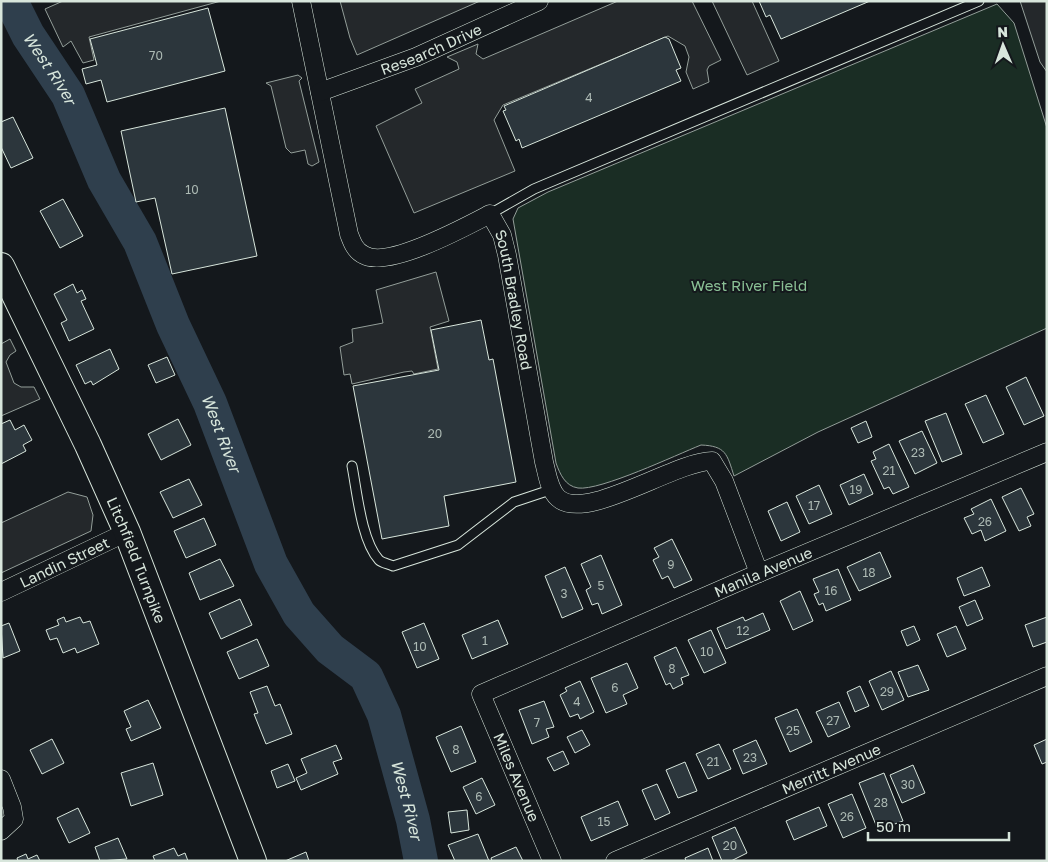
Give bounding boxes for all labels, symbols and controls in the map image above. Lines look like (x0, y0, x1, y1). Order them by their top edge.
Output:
street label: Research Drive (378, 19, 484, 78)
north arrow (978, 20, 1028, 70)
text: N (997, 23, 1008, 40)
water label: West River (19, 28, 82, 110)
house number: 70 (149, 48, 163, 63)
house number: 4 (585, 90, 593, 105)
house number: 10 (185, 182, 199, 197)
street label: South Bradley Road (492, 226, 536, 371)
park label: West River Field (691, 276, 807, 294)
water label: West River (197, 391, 246, 478)
house number: 20 (428, 426, 442, 441)
house number: 23 (911, 445, 925, 460)
house number: 21 (883, 463, 896, 478)
house number: 19 (849, 482, 863, 497)
street label: Litchfield Turnpike (103, 494, 170, 626)
house number: 17 (808, 498, 820, 513)
house number: 26 (978, 514, 992, 529)
street label: Landin Street (16, 533, 112, 591)
street label: Manila Avenue (711, 543, 815, 600)
house number: 9 (667, 557, 675, 572)
house number: 18 (862, 565, 876, 580)
house number: 5 (598, 578, 605, 593)
house number: 16 (824, 583, 838, 598)
house number: 3 (560, 586, 568, 601)
house number: 12 (737, 623, 749, 638)
house number: 1 (482, 633, 488, 648)
house number: 10 (413, 639, 427, 654)
house number: 10 (700, 644, 714, 659)
house number: 8 (668, 661, 676, 676)
house number: 6 (611, 680, 619, 695)
house number: 29 (880, 684, 894, 699)
house number: 4 (573, 694, 581, 709)
house number: 27 (826, 713, 840, 728)
house number: 7 (534, 715, 540, 730)
house number: 25 (786, 723, 800, 738)
street label: Miles Avenue (490, 730, 544, 824)
street label: Merritt Avenue (779, 739, 884, 798)
house number: 8 (452, 742, 460, 757)
house number: 23 (743, 750, 757, 765)
house number: 21 (707, 754, 720, 769)
water label: West River (387, 758, 427, 844)
house number: 30 (901, 777, 915, 792)
house number: 6 (475, 789, 483, 804)
house number: 28 (874, 795, 888, 810)
house number: 26 (840, 809, 854, 824)
scale bar (868, 810, 1009, 842)
house number: 15 (598, 814, 610, 829)
text: 50 m (876, 817, 911, 835)
house number: 20 (723, 838, 737, 853)

